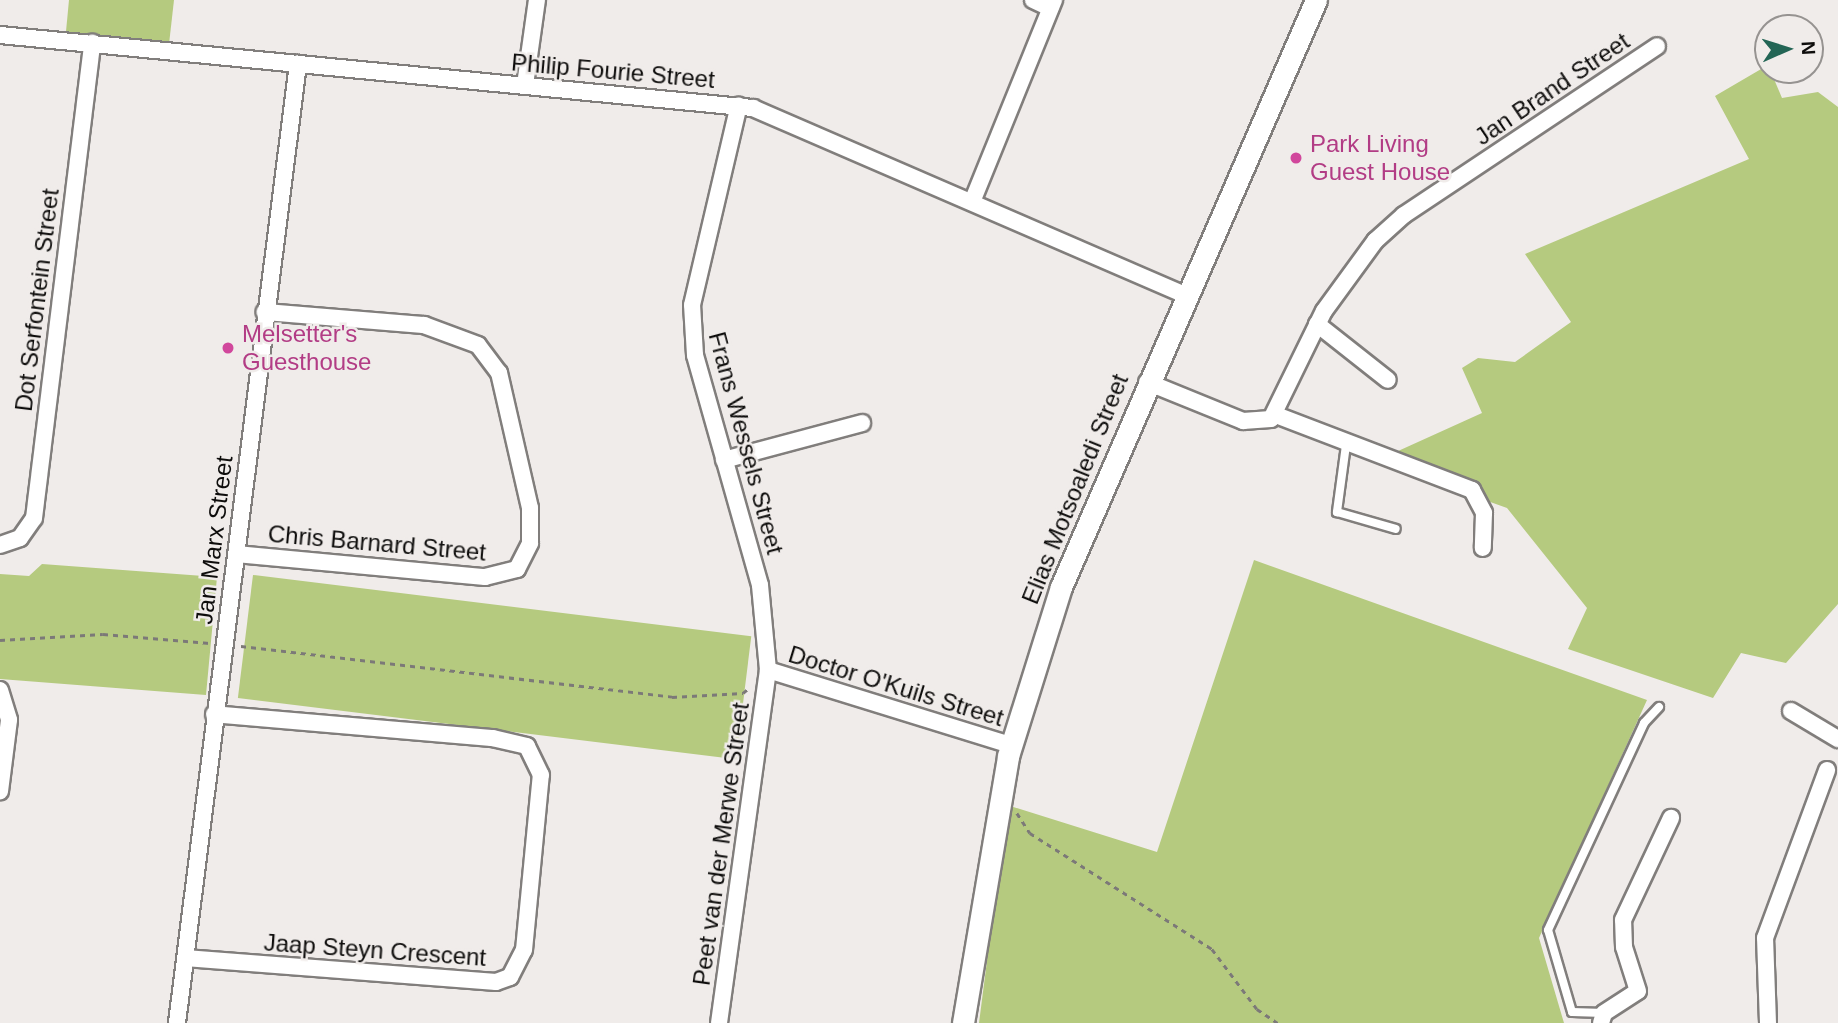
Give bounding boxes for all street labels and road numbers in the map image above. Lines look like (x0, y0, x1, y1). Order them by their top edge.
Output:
street label: Jan Brand Street (1469, 27, 1635, 151)
street label: Philip Fourie Street (510, 48, 716, 94)
street label: Dot Serfontein Street (9, 187, 65, 413)
street label: Frans Wessels Street (702, 329, 790, 557)
street label: Elias Motsoaledi Street (1016, 370, 1134, 608)
street label: Jan Marx Street (189, 454, 239, 626)
street label: Chris Barnard Street (267, 519, 487, 567)
street label: Doctor O'Kuils Street (785, 640, 1007, 732)
street label: Peet van der Merwe Street (687, 701, 755, 987)
street label: Jaap Steyn Crescent (263, 928, 487, 972)

